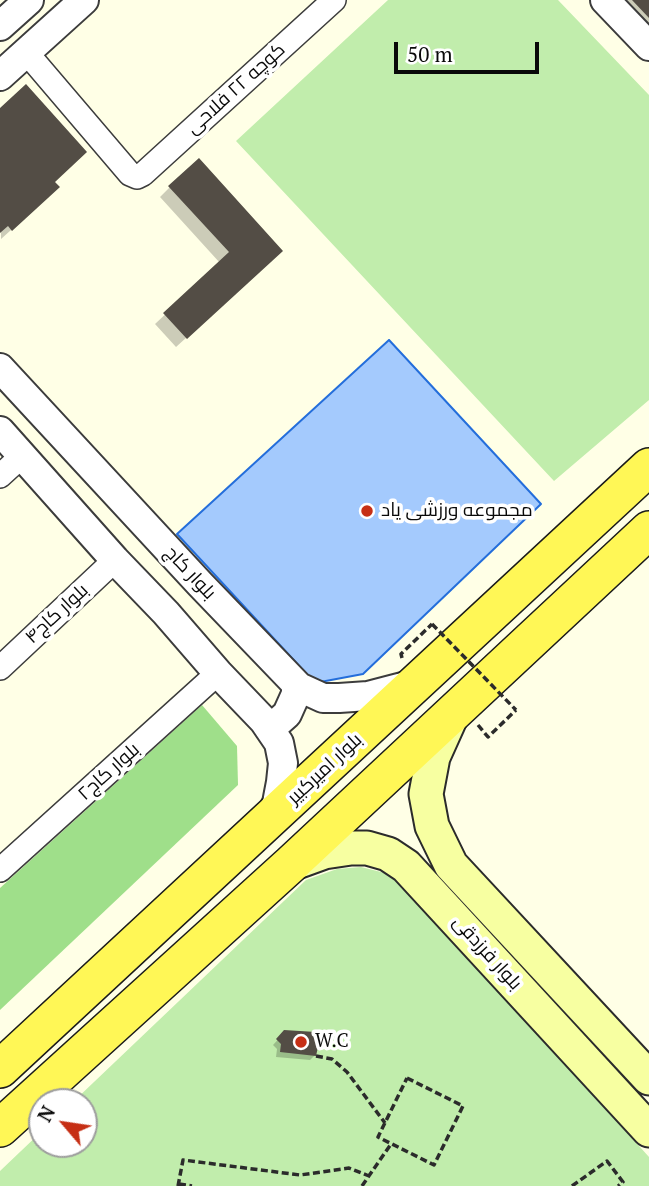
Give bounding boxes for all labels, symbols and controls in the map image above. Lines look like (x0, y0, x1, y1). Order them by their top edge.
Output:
scale bar (397, 28, 542, 72)
street label: کوچه ۲۲ فلاحی (182, 39, 290, 139)
text: 50 m (407, 40, 453, 68)
place label: مجموعه ورزشی یاد (381, 500, 533, 522)
marker: مجموعه ورزشی یاد (359, 503, 375, 519)
street label: بلوار کاج (159, 541, 221, 605)
street label: بلوار کاج۴ (21, 579, 93, 649)
street label: بلوار امیرکبیر (283, 729, 367, 809)
street label: بلوار کاج۲ (73, 738, 145, 806)
street label: بلوار فرزدقی (448, 911, 526, 995)
place label: W.C (315, 1031, 349, 1053)
marker: W.C (293, 1034, 309, 1050)
north arrow (28, 1088, 98, 1158)
text: N (32, 1101, 60, 1126)

